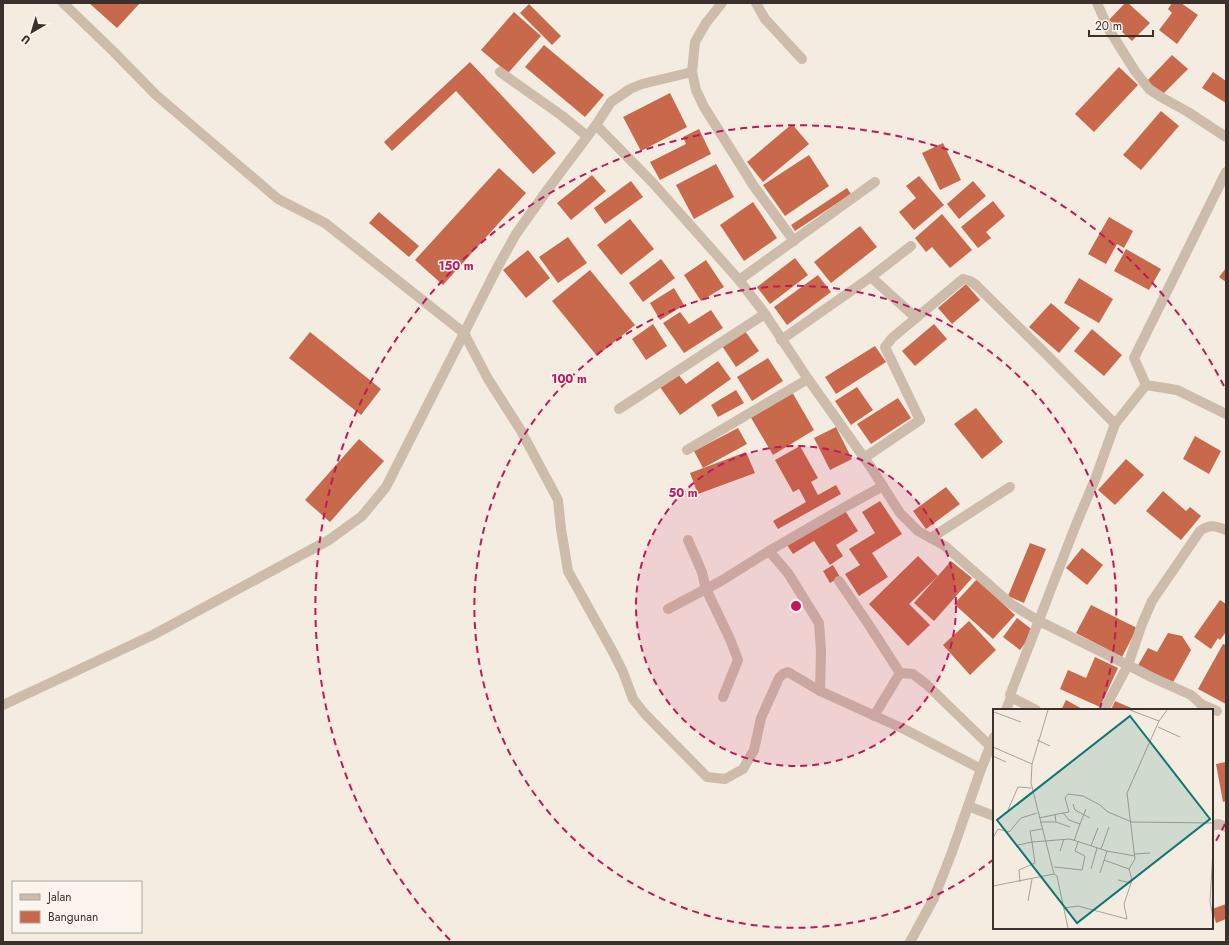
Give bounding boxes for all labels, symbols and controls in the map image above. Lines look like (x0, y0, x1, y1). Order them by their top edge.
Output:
north arrow (12, 12, 52, 52)
scale bar (1089, 12, 1153, 38)
text: 20 m (1095, 17, 1122, 35)
text: U (18, 31, 34, 49)
text: 150 m (438, 257, 474, 275)
text: 100 m (551, 370, 587, 388)
text: 50 m (668, 484, 698, 502)
centre of rings (789, 599, 803, 613)
inset map (993, 709, 1213, 929)
legend (12, 881, 142, 933)
text: Jalan (46, 888, 71, 906)
text: Bangunan (48, 908, 98, 926)

